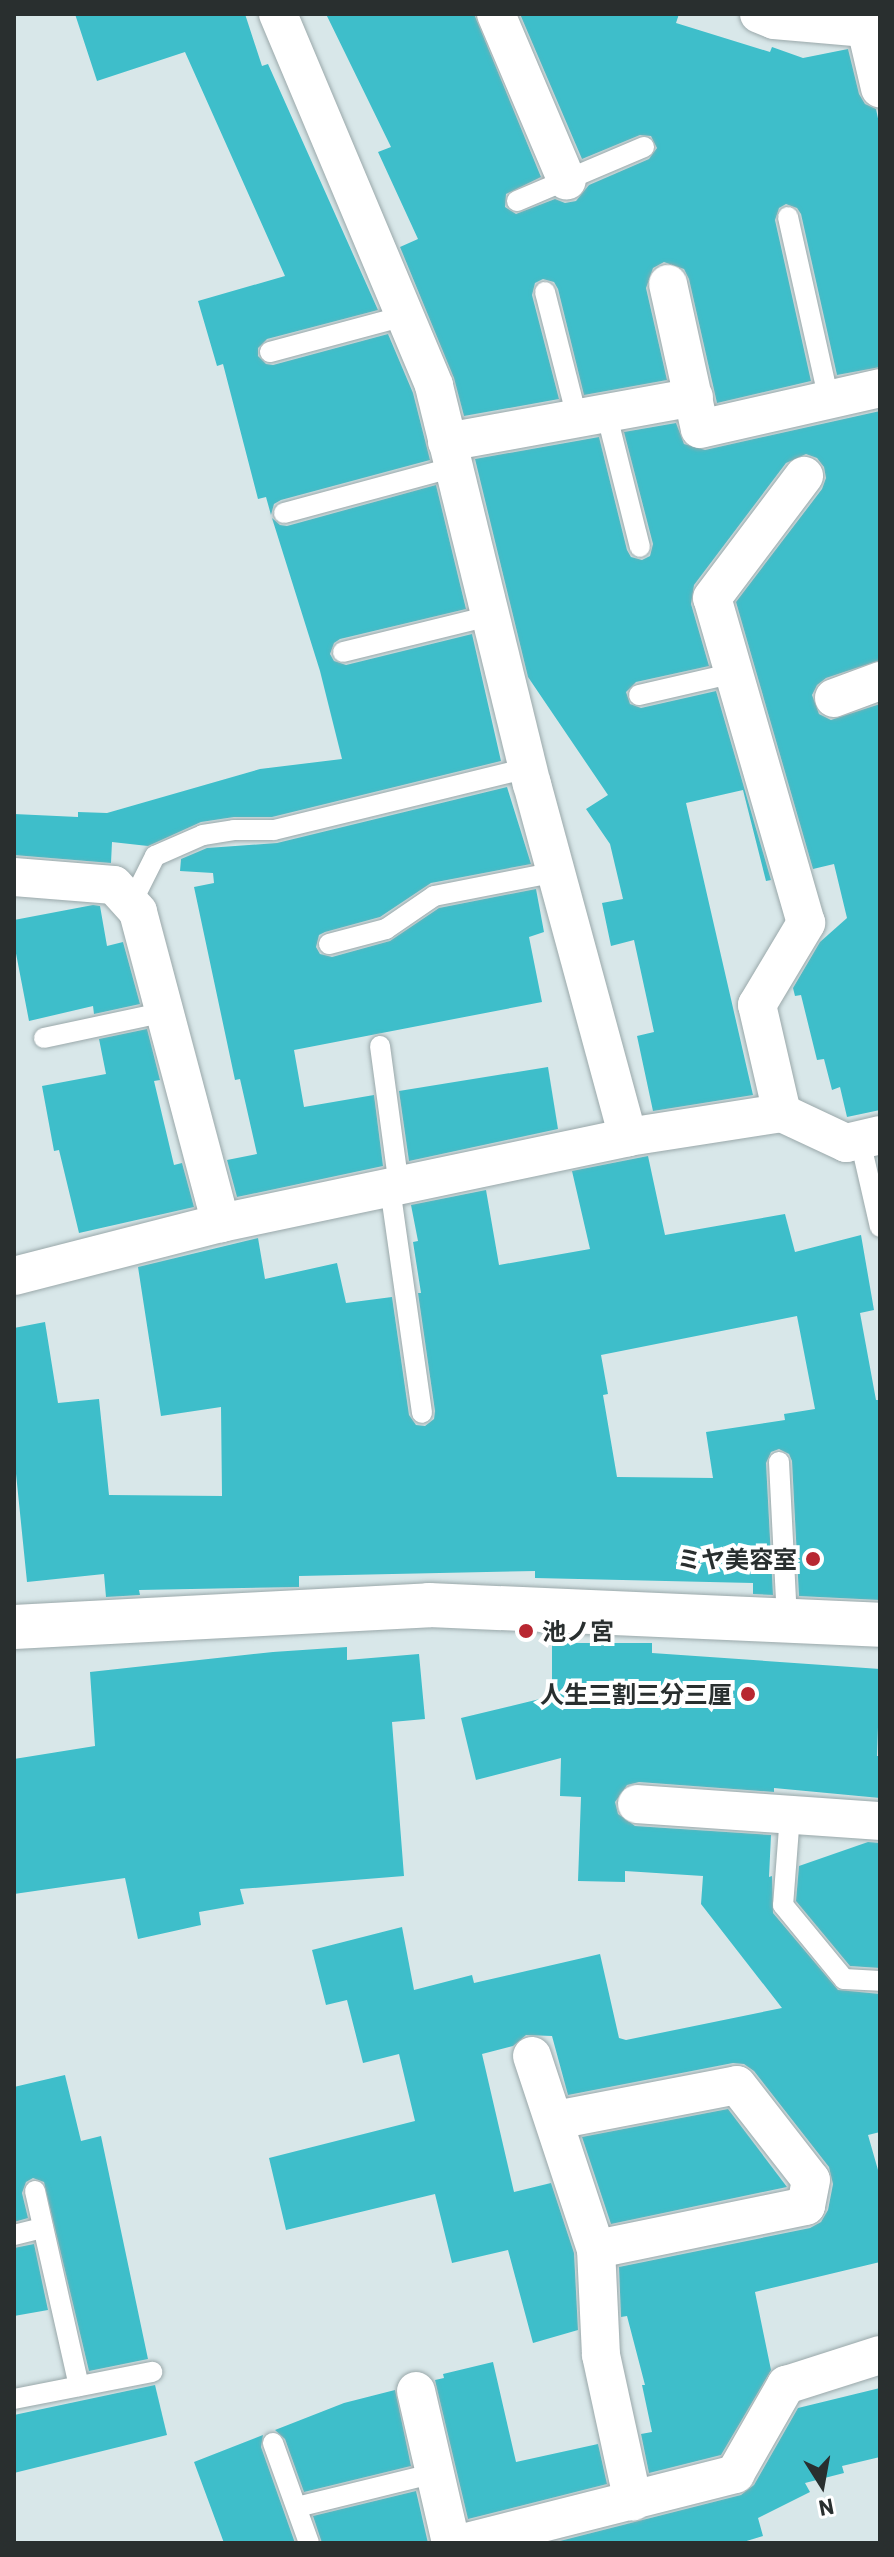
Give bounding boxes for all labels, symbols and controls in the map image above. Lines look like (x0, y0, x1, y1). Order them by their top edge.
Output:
place label: ミヤ美容室 (677, 1545, 797, 1573)
marker: ミヤ美容室 (804, 1550, 822, 1568)
place label: 池ノ宮 (542, 1617, 614, 1645)
marker: 池ノ宮 (517, 1622, 535, 1640)
place label: 人生三割三分三厘 (540, 1680, 732, 1708)
marker: 人生三割三分三厘 (739, 1685, 757, 1703)
north arrow (782, 2445, 862, 2525)
text: N (817, 2494, 836, 2523)

